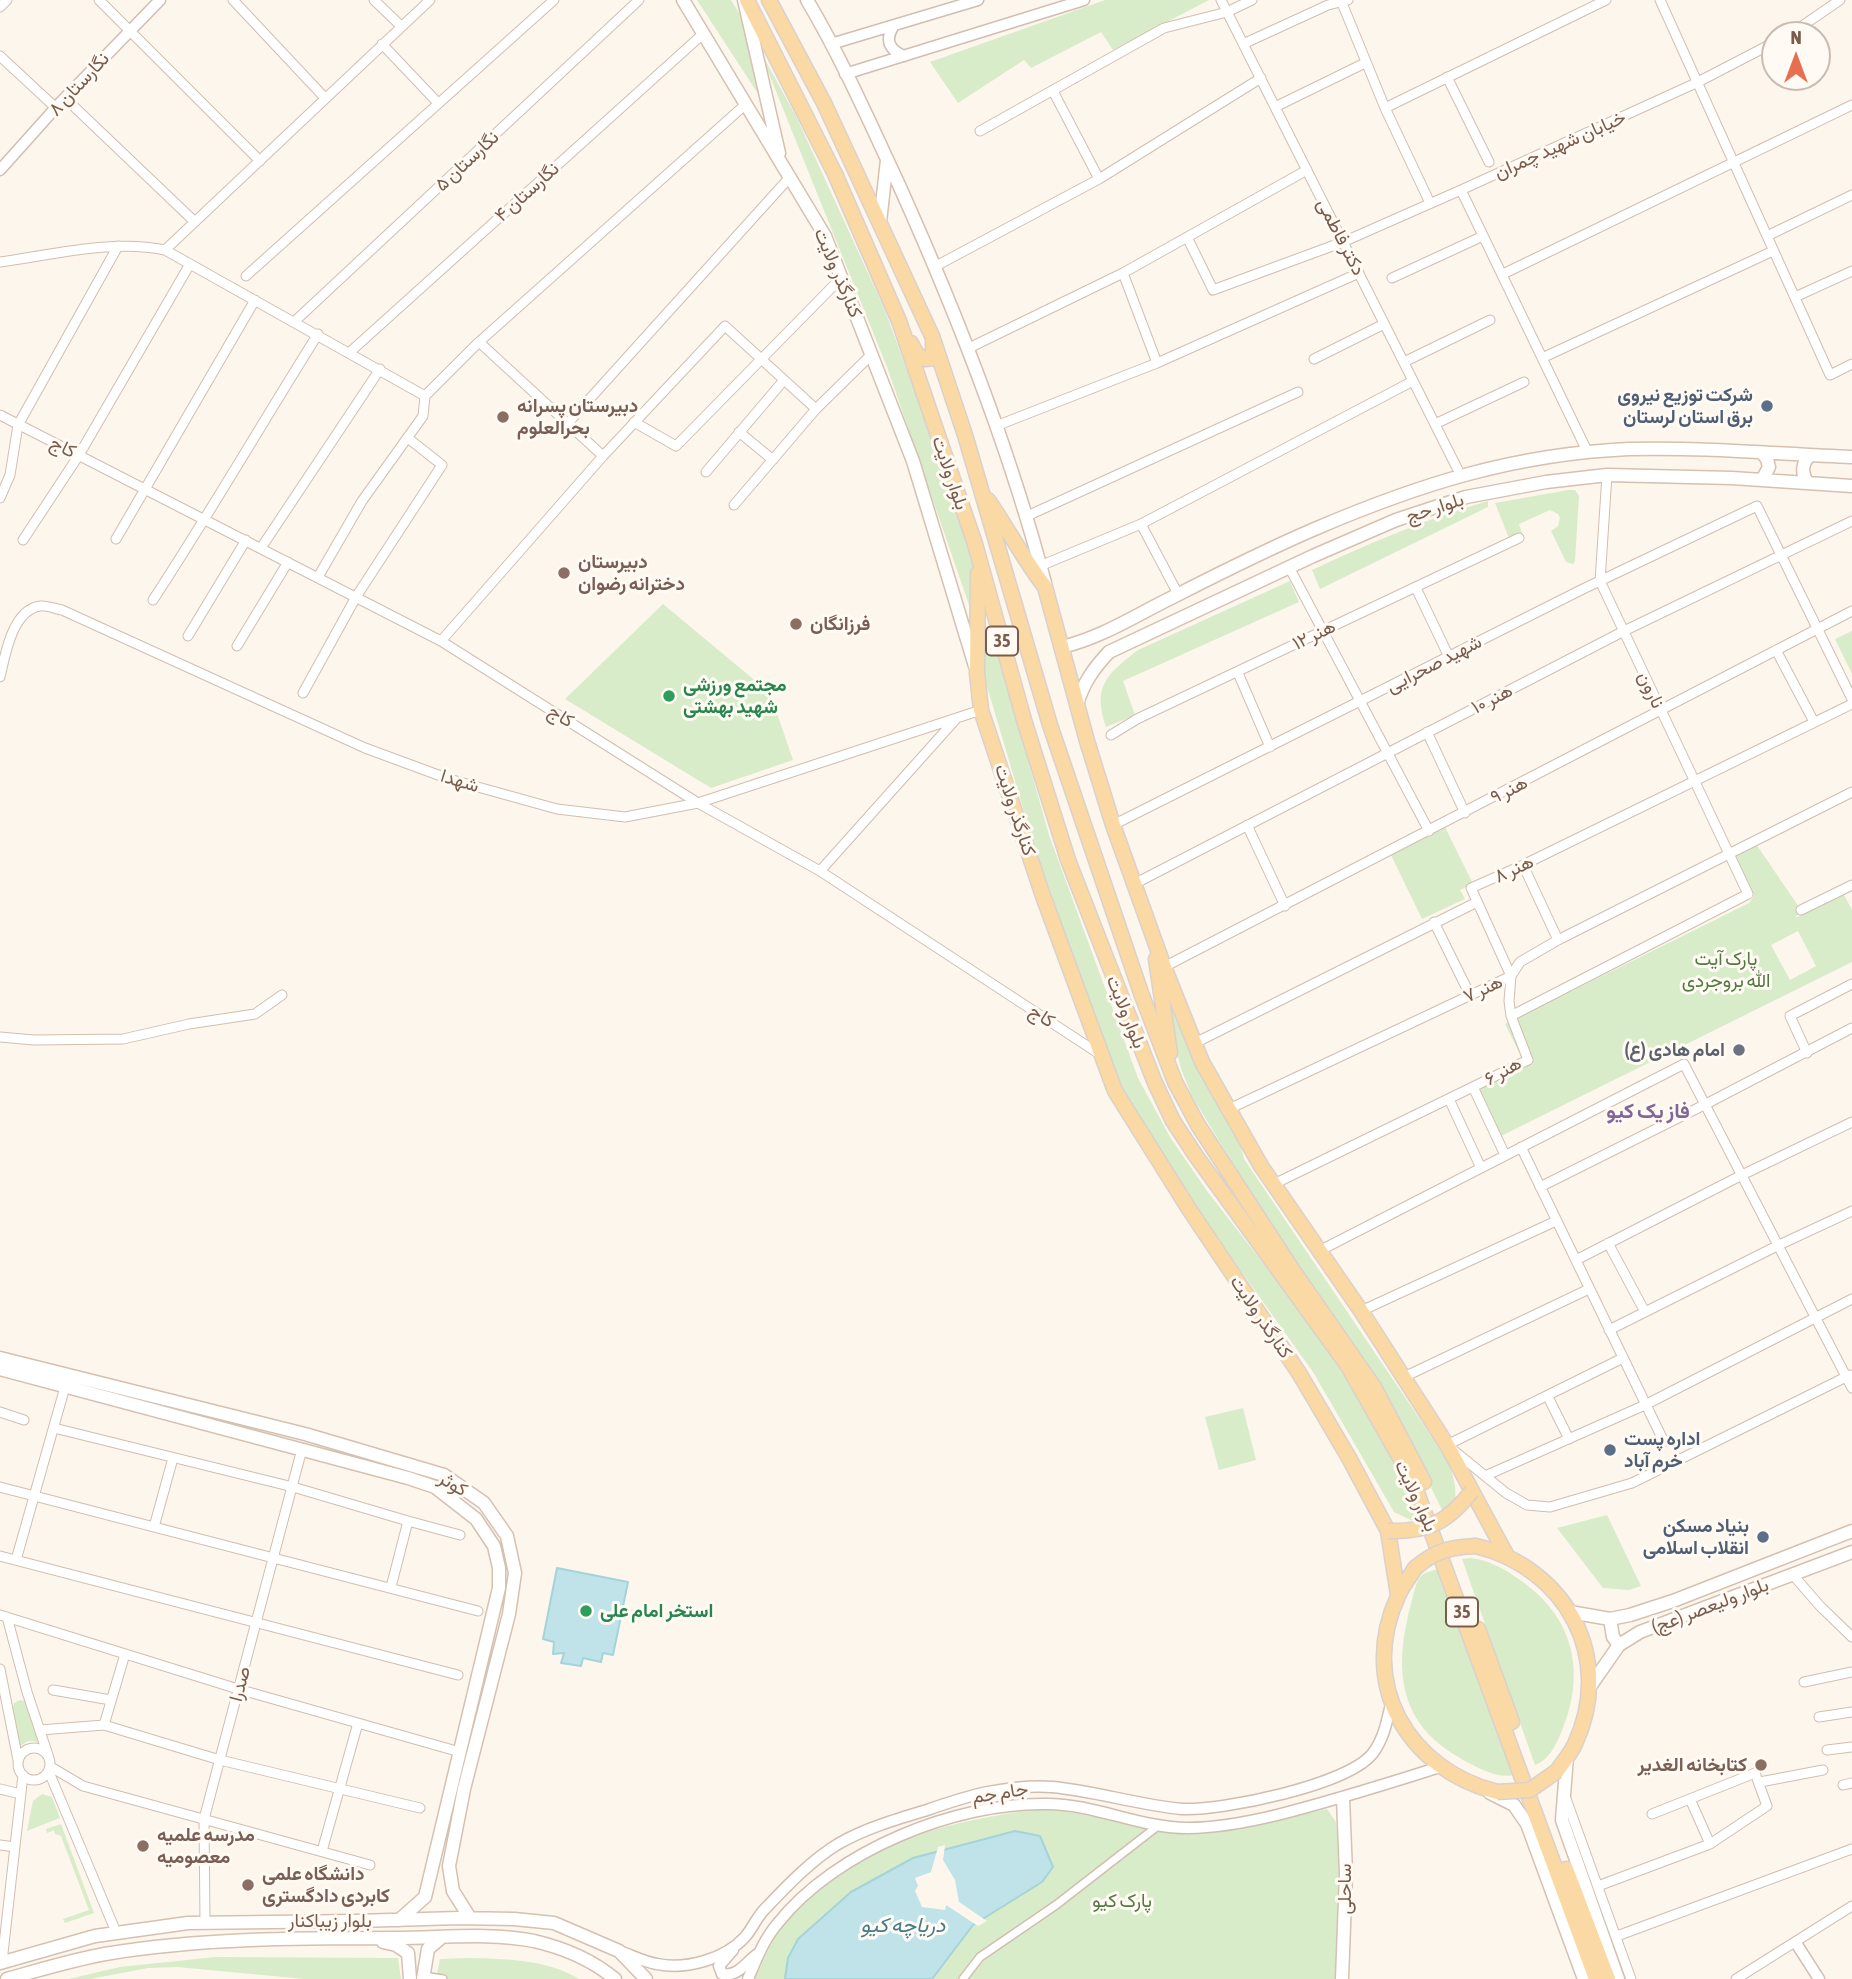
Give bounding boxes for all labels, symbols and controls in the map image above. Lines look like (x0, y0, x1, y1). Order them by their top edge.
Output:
north arrow (1761, 21, 1831, 91)
text: N (1790, 26, 1802, 48)
street label: نگارستان ۸ (44, 47, 114, 121)
street label: خیابان شهید چمران (1491, 106, 1629, 184)
street label: نگارستان ۵ (430, 126, 504, 196)
street label: نگارستان ۴ (490, 157, 564, 227)
street label: دکتر فاطمی (1312, 195, 1370, 279)
street label: کنارگذر ولایت (809, 225, 867, 321)
place label: شرکت توزیع نیروی برق استان لرستان (1617, 384, 1753, 428)
place label: دبیرستان پسرانه بحرالعلوم (517, 395, 638, 439)
marker: شرکت توزیع نیروی برق استان لرستان (1759, 398, 1775, 414)
marker: دبیرستان پسرانه بحرالعلوم (495, 409, 511, 425)
street label: کاج (46, 431, 80, 463)
street label: بلوار ولایت (927, 433, 973, 513)
street label: بلوار حج (1403, 488, 1467, 528)
place label: دبیرستان دخترانه رضوان (578, 551, 685, 595)
marker: دبیرستان دخترانه رضوان (556, 565, 572, 581)
place label: فرزانگان (810, 613, 870, 635)
street label: هنر ۱۲ (1289, 615, 1339, 655)
marker: فرزانگان (788, 616, 804, 632)
road number: 35 (986, 626, 1018, 656)
street label: شهید صحرایی (1382, 630, 1486, 698)
street label: نارون (1633, 668, 1669, 712)
place label: مجتمع ورزشی شهید بهشتی (683, 674, 787, 718)
street label: هنر ۱۰ (1468, 679, 1516, 719)
marker: مجتمع ورزشی شهید بهشتی (661, 688, 677, 704)
street label: کاج (544, 699, 578, 733)
street label: کنارگذر ولایت (989, 761, 1041, 859)
street label: شهدا (438, 764, 482, 798)
street label: هنر ۹ (1487, 771, 1531, 809)
street label: هنر ۸ (1491, 850, 1537, 888)
park label: پارک آیت الله بروجردی (1682, 948, 1770, 992)
street label: هنر ۷ (1460, 970, 1506, 1008)
street label: بلوار ولایت (1101, 972, 1151, 1052)
street label: کاج (1025, 999, 1059, 1033)
place label: امام هادی (ع) (1625, 1039, 1725, 1061)
marker: امام هادی (ع) (1731, 1042, 1747, 1058)
street label: هنر ۶ (1481, 1052, 1525, 1090)
district label: فاز یک کیو (1606, 1098, 1690, 1124)
street label: کنارگذر ولایت (1225, 1271, 1297, 1363)
place label: اداره پست خرم آباد (1624, 1428, 1701, 1472)
marker: اداره پست خرم آباد (1602, 1442, 1618, 1458)
street label: بلوار ولایت (1390, 1457, 1442, 1535)
street label: کوثر (434, 1466, 472, 1502)
place label: بنیاد مسکن انقلاب اسلامی (1643, 1515, 1749, 1559)
marker: بنیاد مسکن انقلاب اسلامی (1755, 1529, 1771, 1545)
street label: بلوار ولیعصر (عج) (1648, 1573, 1772, 1639)
road number: 35 (1446, 1597, 1478, 1626)
place label: استخر امام علی (600, 1600, 713, 1622)
marker: استخر امام علی (578, 1603, 594, 1619)
street label: صدرا (224, 1664, 256, 1704)
place label: کتابخانه الغدیر (1638, 1754, 1747, 1776)
marker: کتابخانه الغدیر (1753, 1757, 1769, 1773)
street label: جام جم (970, 1777, 1030, 1809)
place label: مدرسه علمیه معصومیه (157, 1824, 255, 1868)
marker: مدرسه علمیه معصومیه (135, 1838, 151, 1854)
place label: دانشگاه علمی کابردی دادگستری (262, 1863, 390, 1907)
street label: ساحلی (1334, 1863, 1356, 1915)
marker: دانشگاه علمی کابردی دادگستری (240, 1877, 256, 1893)
park label: پارک کیو (1092, 1890, 1152, 1912)
street label: بلوار زیباکنار (288, 1910, 372, 1932)
water label: دریاچه کیو (861, 1912, 945, 1938)

